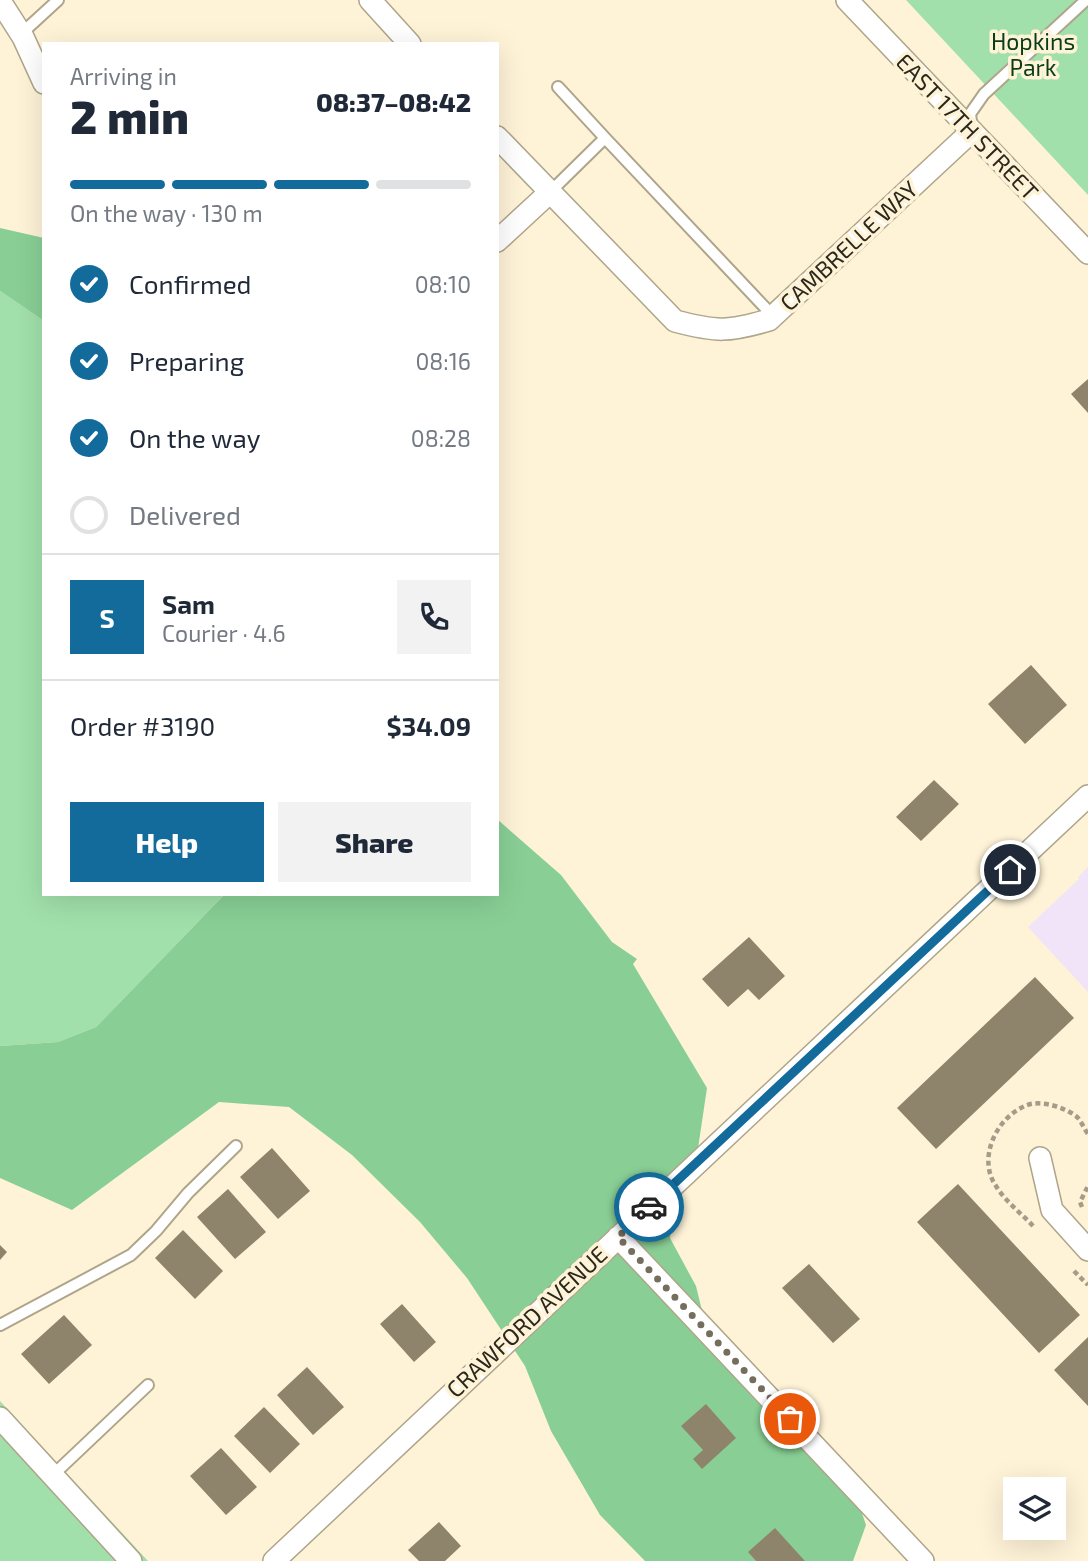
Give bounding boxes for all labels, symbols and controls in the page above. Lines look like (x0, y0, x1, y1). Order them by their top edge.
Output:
park label: Hopkins Park (991, 27, 1075, 81)
street label: EAST 17TH STREET (891, 47, 1045, 205)
text: Arriving in (70, 62, 177, 90)
text: 08:37–08:42 (316, 86, 471, 117)
text: 2 min (70, 88, 189, 143)
street label: CAMBRELLE WAY (774, 174, 923, 316)
text: On the way · 130 m (70, 199, 263, 227)
icon: check (70, 265, 108, 303)
text: Confirmed (129, 268, 252, 299)
text: 08:10 (415, 270, 471, 298)
icon: check (70, 342, 108, 380)
text: Preparing (129, 345, 244, 376)
text: 08:16 (415, 347, 471, 375)
icon: check (70, 419, 108, 457)
text: On the way (129, 422, 260, 453)
text: 08:28 (411, 424, 471, 452)
text: Delivered (129, 499, 241, 530)
button: phone (397, 580, 471, 654)
text: Sam (162, 588, 215, 619)
text: S (99, 602, 115, 633)
text: Courier · 4.6 (162, 619, 286, 647)
text: Order #3190 (70, 710, 215, 741)
text: $34.09 (387, 710, 471, 741)
button: Help (70, 802, 264, 882)
button: Share (278, 802, 471, 882)
pin (980, 840, 1040, 900)
icon: home (991, 851, 1029, 889)
courier (614, 1172, 684, 1242)
icon: car (630, 1188, 668, 1226)
street label: CRAWFORD AVENUE (440, 1240, 612, 1403)
pin (760, 1389, 820, 1449)
icon: bag (771, 1400, 809, 1438)
map controls (1003, 1477, 1066, 1540)
button: layers (1003, 1477, 1066, 1540)

